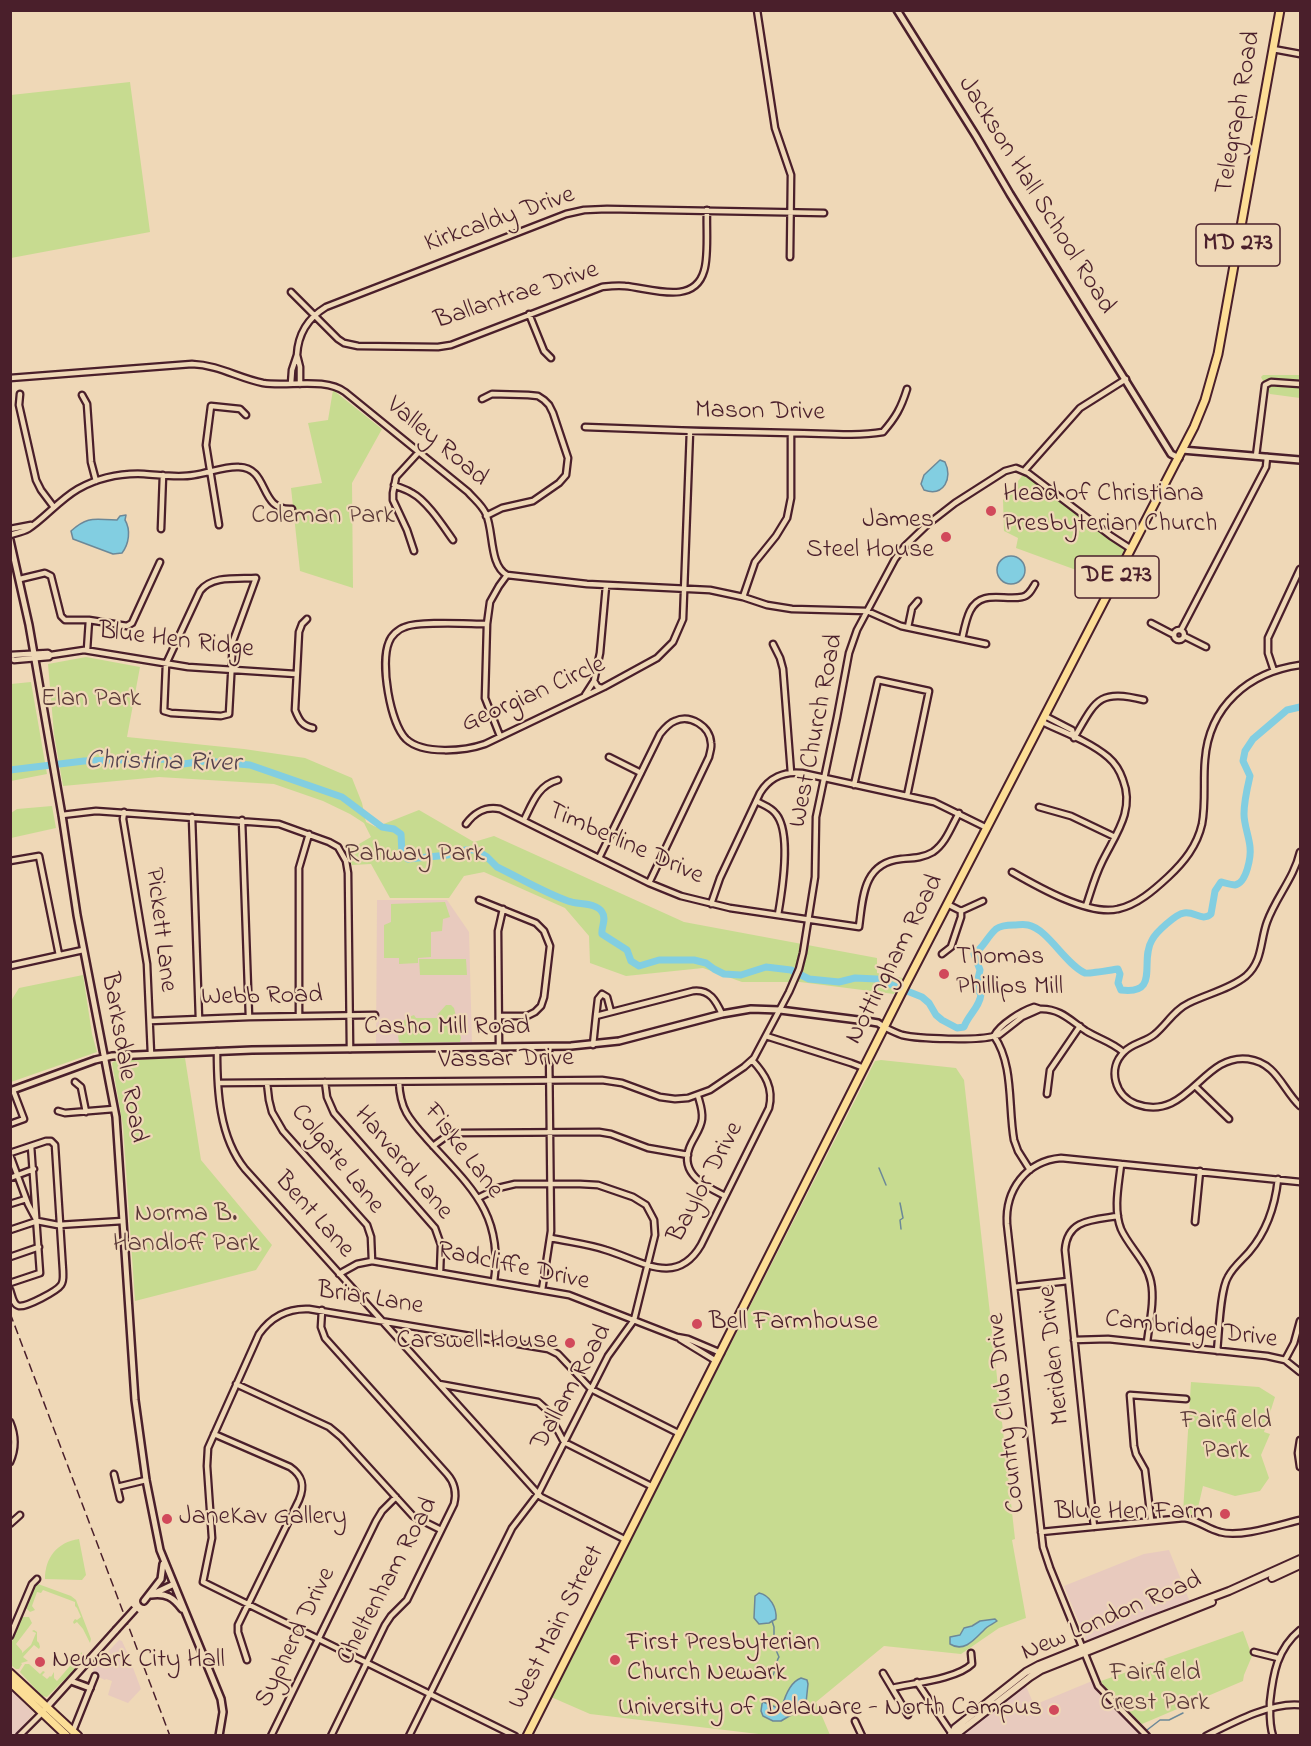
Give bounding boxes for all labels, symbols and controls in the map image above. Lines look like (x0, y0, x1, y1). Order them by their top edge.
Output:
street label: Telegraph Road (1210, 29, 1270, 197)
street label: Jackson Hall School Road (949, 71, 1121, 321)
street label: Kirkcaldy Drive (421, 181, 579, 261)
road number: MD 273 (1196, 224, 1280, 266)
street label: Ballantrae Drive (431, 256, 603, 338)
street label: Valley Road (378, 391, 494, 495)
street label: Mason Drive (695, 396, 825, 430)
place label: Head of Christiana Presbyterian Church (1003, 480, 1217, 542)
park label: Coleman Park (251, 502, 395, 534)
marker: Head of Christiana Presbyterian Church (984, 504, 998, 518)
place label: James Steel House (806, 506, 934, 568)
marker: James Steel House (939, 530, 953, 544)
road number: DE 273 (1075, 556, 1159, 598)
street label: Blue Hen Ridge (97, 617, 255, 667)
street label: West Church Road (784, 631, 852, 831)
street label: Georgian Circle (457, 650, 611, 742)
park label: Elan Park (41, 685, 141, 717)
water label: Christina River (85, 746, 241, 782)
street label: Timberline Drive (542, 797, 708, 893)
park label: Rahway Park (345, 840, 485, 872)
street label: Pickett Lane (136, 866, 182, 994)
street label: Nottingham Road (840, 870, 952, 1050)
place label: Thomas Phillips Mill (956, 943, 1063, 1005)
marker: Thomas Phillips Mill (937, 967, 951, 981)
street label: Barksdale Road (92, 971, 152, 1145)
street label: Webb Road (201, 981, 323, 1015)
street label: Casho Mill Road (364, 1013, 530, 1045)
street label: Vassar Drive (438, 1044, 574, 1078)
street label: Fiske Lane (415, 1098, 509, 1206)
street label: Colgate Lane (282, 1099, 390, 1221)
street label: Harvard Lane (346, 1101, 458, 1227)
street label: Baylor Drive (662, 1117, 752, 1249)
street label: Bent Lane (266, 1166, 360, 1266)
park label: Norma B. Handloff Park (113, 1200, 259, 1262)
street label: Radcliffe Drive (434, 1237, 592, 1299)
street label: Briar Lane (315, 1276, 425, 1324)
street label: Meriden Drive (1033, 1284, 1079, 1426)
street label: Cambridge Drive (1103, 1305, 1279, 1357)
place label: Bell Farmhouse (709, 1308, 878, 1340)
street label: Country Club Drive (982, 1311, 1034, 1515)
marker: Bell Farmhouse (690, 1317, 704, 1331)
street label: Dallam Road (526, 1320, 620, 1456)
place label: Carswell House (396, 1327, 558, 1359)
marker: Carswell House (563, 1336, 577, 1350)
park label: Fairfield Park (1181, 1407, 1271, 1468)
street label: Cheltenham Road (332, 1493, 446, 1671)
place label: Blue Hen Farm (1055, 1498, 1213, 1530)
place label: JaneKav Gallery (179, 1503, 347, 1535)
marker: Blue Hen Farm (1218, 1507, 1232, 1521)
marker: JaneKav Gallery (160, 1512, 174, 1526)
street label: West Main Street (503, 1541, 613, 1715)
street label: Sypherd Drive (250, 1563, 344, 1713)
street label: New London Road (1017, 1566, 1207, 1670)
place label: First Presbyterian Church Newark (627, 1629, 820, 1690)
place label: Newark City Hall (52, 1646, 225, 1678)
marker: First Presbyterian Church Newark (608, 1653, 622, 1667)
marker: Newark City Hall (33, 1655, 47, 1669)
park label: Fairfield Crest Park (1100, 1659, 1210, 1720)
place label: University of Delaware - North Campus (618, 1694, 1042, 1726)
marker: University of Delaware - North Campus (1047, 1703, 1061, 1717)

